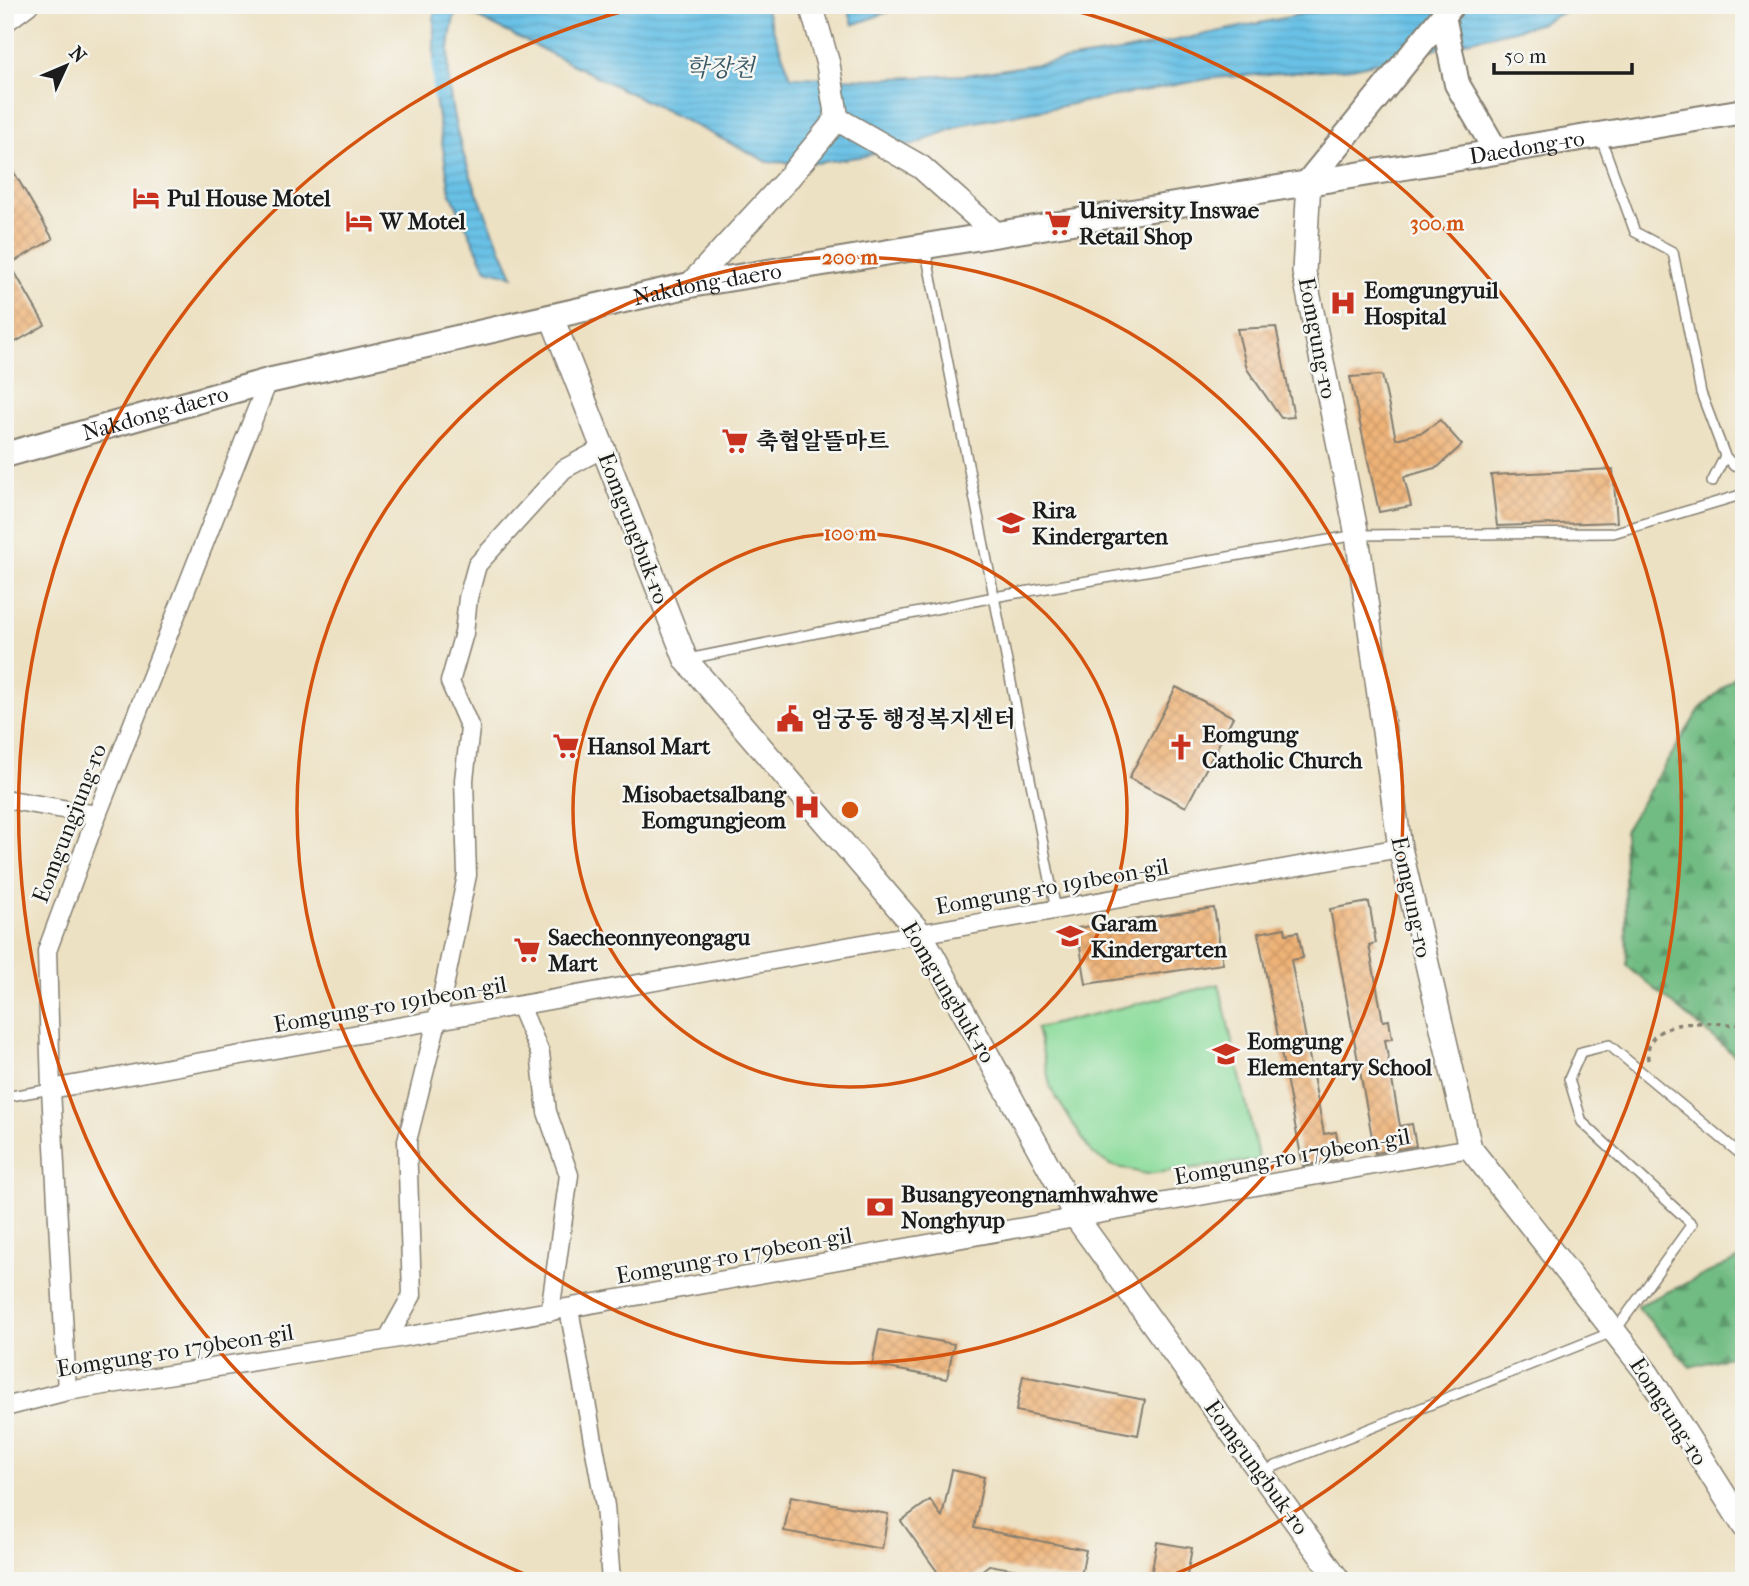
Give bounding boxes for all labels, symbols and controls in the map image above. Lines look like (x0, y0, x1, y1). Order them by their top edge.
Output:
north arrow (32, 32, 102, 102)
scale bar (1494, 32, 1632, 76)
text: N (65, 42, 91, 68)
text: 50 m (1504, 44, 1547, 68)
water label: 학장천 (685, 54, 757, 82)
street label: Daedong-ro (1467, 125, 1586, 170)
hotel icon: Pul House Motel (131, 183, 161, 213)
place label: Pul House Motel (167, 185, 331, 212)
place label: University Inswae Retail Shop (1078, 197, 1260, 250)
hotel icon: W Motel (344, 206, 374, 236)
place label: W Motel (379, 208, 466, 235)
supermarket icon: University Inswae Retail Shop (1043, 208, 1073, 238)
text: 300 m (1410, 211, 1464, 235)
text: 200 m (822, 245, 879, 269)
street label: Nakdong-daero (630, 257, 783, 312)
street label: Eomgung-ro (1292, 275, 1343, 401)
place label: Eomgungyuil Hospital (1364, 277, 1499, 330)
hospital icon: Eomgungyuil Hospital (1328, 288, 1358, 318)
street label: Nakdong-daero (79, 380, 231, 447)
supermarket icon: 축협알뜰마트 (720, 426, 750, 456)
place label: 축협알뜰마트 (756, 428, 889, 455)
street label: Eomgungbuk-ro (592, 449, 675, 608)
place label: Rira Kindergarten (1032, 497, 1169, 550)
school or university icon: Rira Kindergarten (996, 508, 1026, 538)
text: 100 m (824, 521, 877, 545)
public building icon: 엄궁동 행정복지센터 (775, 704, 805, 734)
place label: 엄궁동 행정복지센터 (811, 706, 1016, 733)
place label: Eomgung Catholic Church (1202, 721, 1364, 774)
supermarket icon: Hansol Mart (551, 731, 581, 761)
church icon: Eomgung Catholic Church (1166, 732, 1196, 762)
place label: Hansol Mart (587, 733, 711, 760)
street label: Eomgungjung-ro (27, 740, 112, 907)
place label: Misobaetsalbang Eomgungjeom (622, 781, 787, 834)
hospital icon: Misobaetsalbang Eomgungjeom (792, 792, 822, 822)
centre of rings (838, 798, 862, 822)
street label: Eomgung-ro (1385, 834, 1438, 960)
street label: Eomgung-ro 191beon-gil (933, 853, 1172, 920)
place label: Garam Kindergarten (1091, 910, 1228, 963)
street label: Eomgungbuk-ro (896, 917, 1001, 1068)
school or university icon: Garam Kindergarten (1055, 921, 1085, 951)
place label: Saecheonnyeongagu Mart (548, 924, 751, 977)
supermarket icon: Saecheonnyeongagu Mart (512, 935, 542, 965)
street label: Eomgung-ro 191beon-gil (271, 971, 510, 1038)
place label: Eomgung Elementary School (1247, 1028, 1433, 1081)
school or university icon: Eomgung Elementary School (1211, 1039, 1241, 1069)
street label: Eomgung-ro 179beon-gil (1172, 1122, 1413, 1191)
place label: Busangyeongnamhwahwe Nonghyup (901, 1181, 1158, 1234)
bank icon: Busangyeongnamhwahwe Nonghyup (865, 1192, 895, 1222)
street label: Eomgung-ro 179beon-gil (614, 1221, 855, 1290)
street label: Eomgung-ro 179beon-gil (55, 1318, 296, 1383)
street label: Eomgung-ro (1624, 1352, 1713, 1470)
street label: Eomgungbuk-ro (1199, 1395, 1315, 1540)

